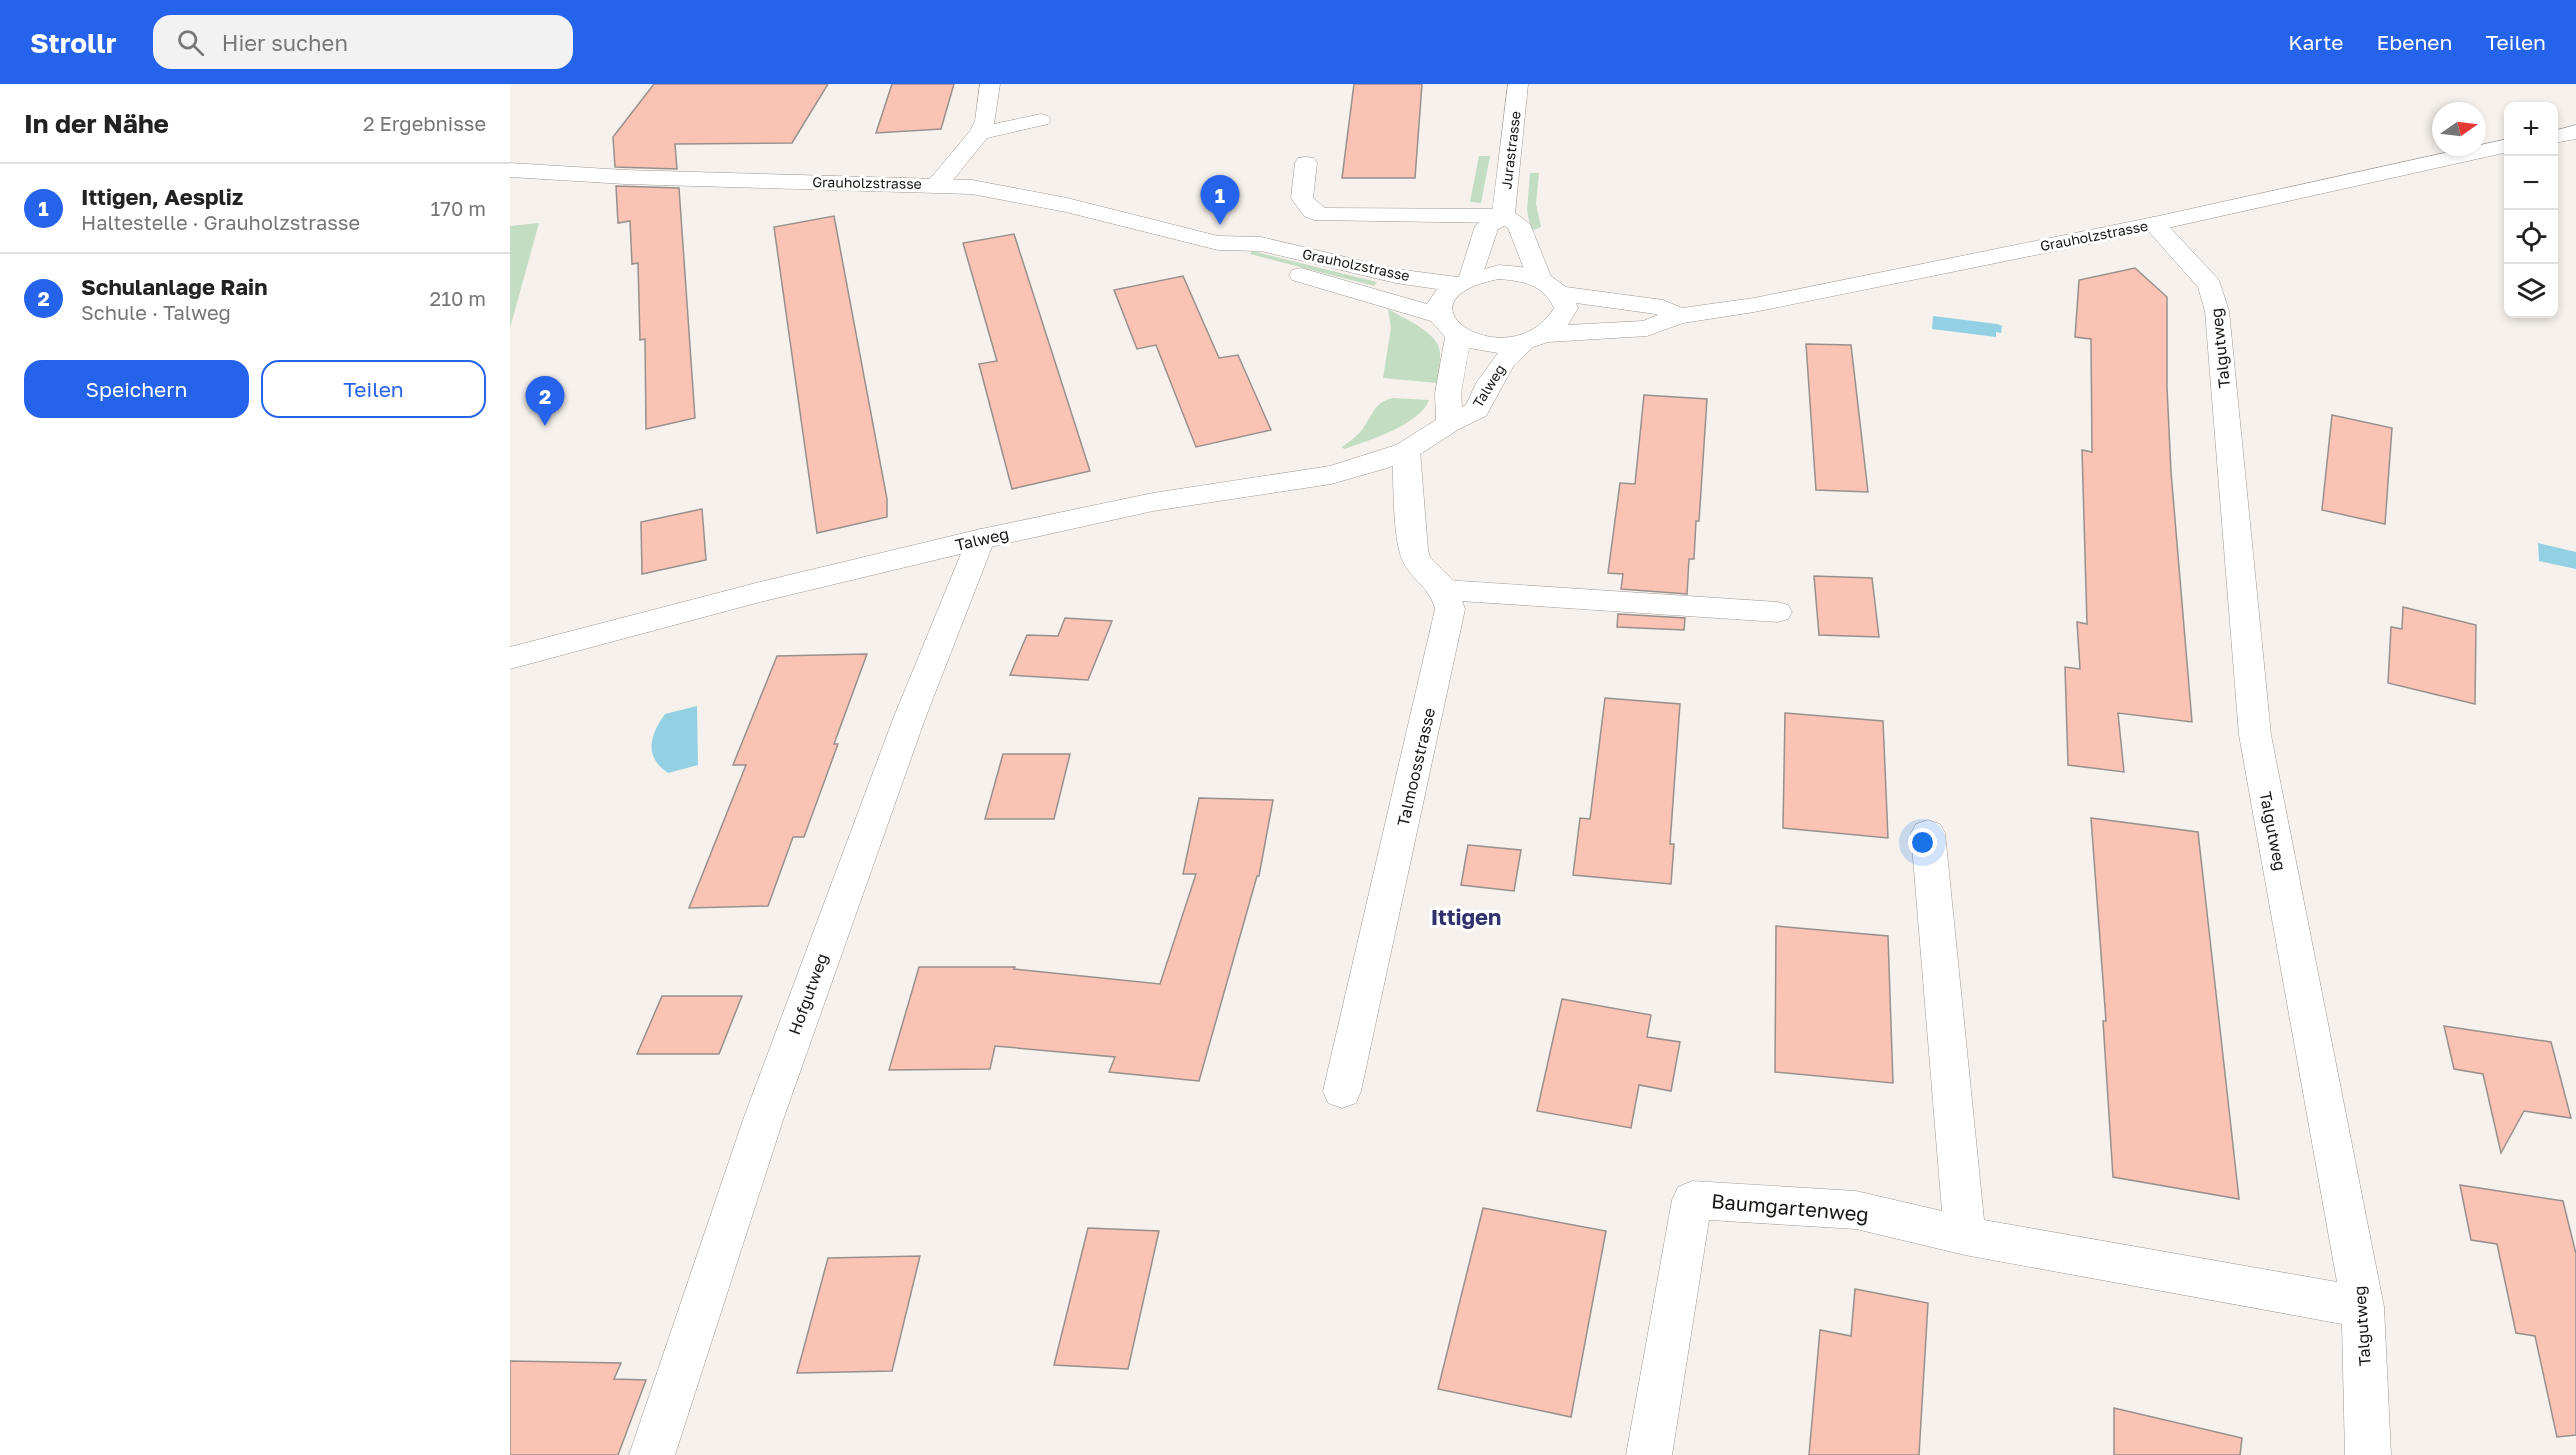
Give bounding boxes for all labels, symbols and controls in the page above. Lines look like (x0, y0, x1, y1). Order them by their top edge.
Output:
search box (153, 15, 573, 69)
text: Strollr (30, 26, 117, 59)
icon: search (174, 26, 207, 59)
text: Hier suchen (222, 29, 348, 56)
text: Karte (2288, 29, 2344, 55)
text: Ebenen (2377, 29, 2452, 55)
text: Teilen (2485, 29, 2546, 55)
north arrow (2432, 102, 2486, 156)
map controls (2504, 102, 2558, 318)
button: + (2504, 102, 2558, 156)
text: In der Nähe (24, 108, 169, 139)
street label: Jurastrasse (1497, 110, 1524, 190)
text: 2 Ergebnisse (363, 111, 486, 135)
button: − (2504, 156, 2558, 210)
street label: Grauholzstrasse (812, 173, 922, 192)
pin: 1 (1200, 176, 1240, 225)
text: Ittigen, Aespliz (81, 183, 243, 210)
text: 1 (38, 196, 49, 220)
text: 170 m (431, 196, 486, 220)
text: Haltestelle · Grauholzstrasse (81, 210, 360, 234)
button: locate (2504, 210, 2558, 264)
street label: Grauholzstrasse (2039, 217, 2149, 254)
street label: Grauholzstrasse (1301, 245, 1411, 284)
button: layers (2504, 264, 2558, 318)
text: Schulanlage Rain (81, 273, 267, 300)
text: 2 (37, 286, 50, 310)
text: 210 m (430, 286, 486, 310)
text: Schule · Talweg (81, 300, 231, 324)
street label: Talgutweg (2206, 307, 2234, 389)
button: Speichern (24, 360, 249, 418)
button: Teilen (261, 360, 486, 418)
street label: Talweg (1469, 361, 1508, 410)
pin: 2 (525, 376, 564, 426)
street label: Talweg (953, 523, 1011, 555)
street label: Talmoosstrasse (1393, 706, 1439, 828)
street label: Talgutweg (2256, 790, 2290, 872)
your location (1908, 828, 1937, 857)
district label: Ittigen (1431, 903, 1501, 930)
street label: Hofgutweg (784, 951, 832, 1037)
street label: Baumgartenweg (1710, 1188, 1870, 1226)
street label: Talgutweg (2349, 1285, 2375, 1367)

